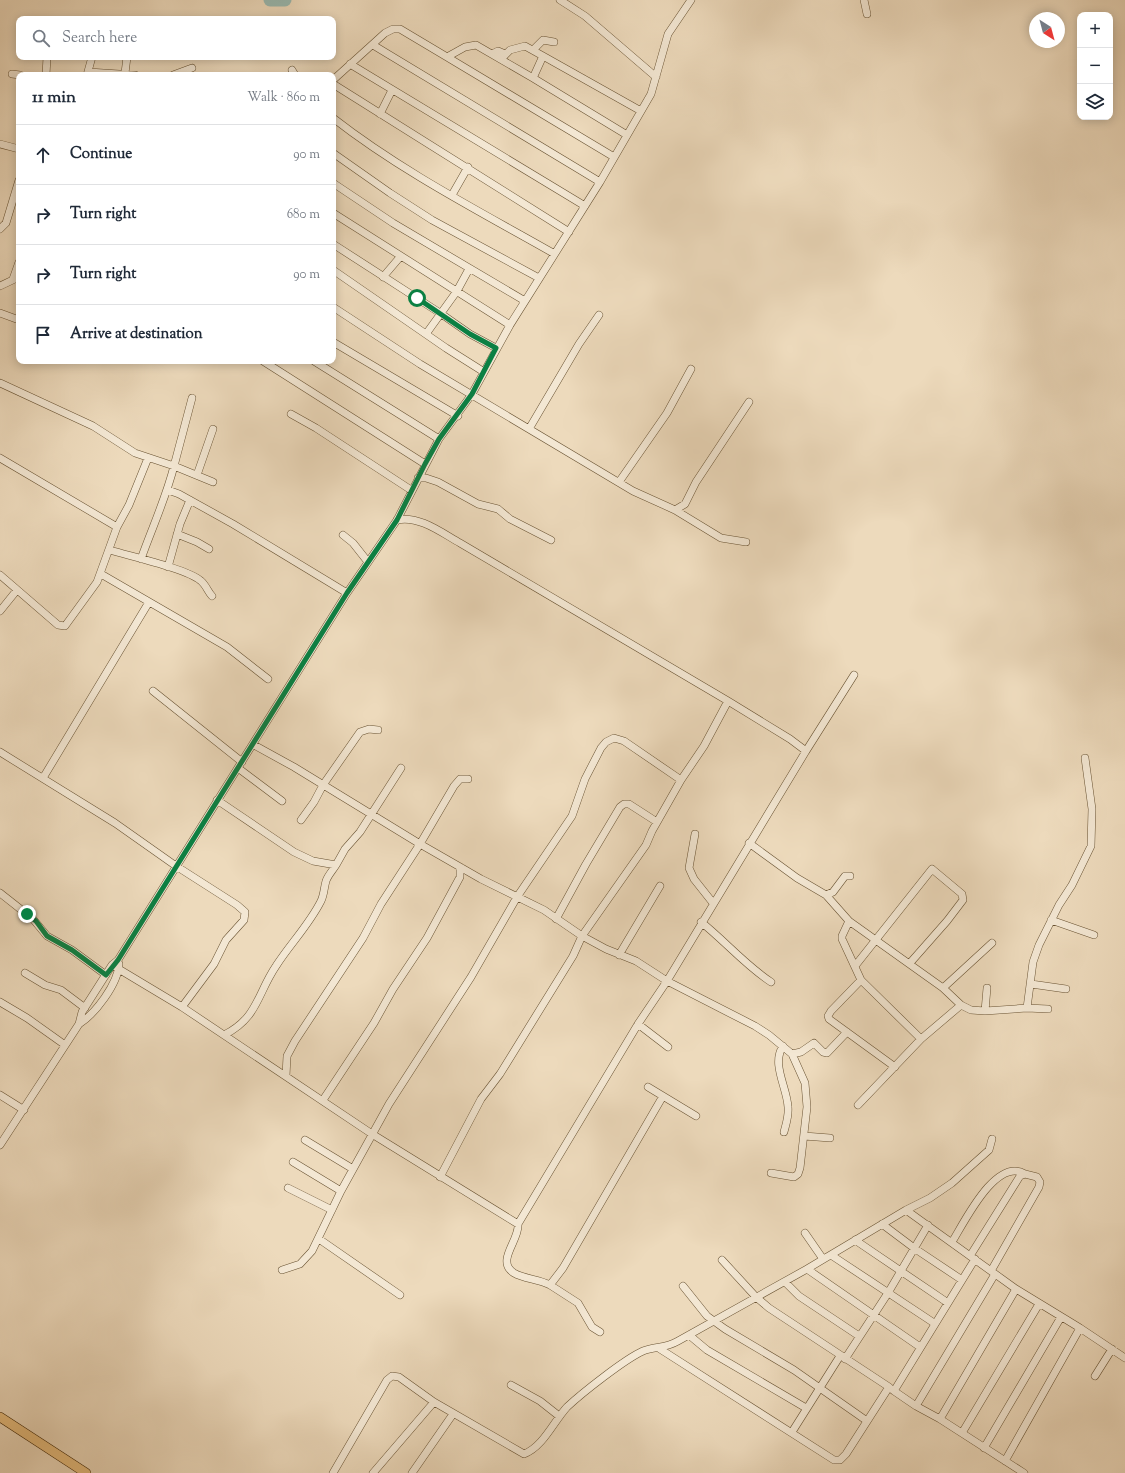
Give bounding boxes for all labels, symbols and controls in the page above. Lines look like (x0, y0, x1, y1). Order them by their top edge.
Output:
north arrow (1029, 12, 1065, 48)
map controls (1077, 12, 1113, 120)
button: + (1077, 12, 1113, 48)
search box (16, 16, 336, 60)
icon: search (30, 27, 52, 49)
text: Search here (62, 28, 137, 49)
button: − (1077, 48, 1113, 84)
button: layers (1077, 84, 1113, 120)
text: 11 min (32, 86, 76, 110)
text: Walk · 860 m (247, 89, 320, 107)
icon: ahead (32, 144, 54, 166)
text: Continue (70, 144, 132, 165)
text: 90 m (293, 146, 320, 164)
icon: right (32, 204, 54, 226)
text: Turn right (70, 204, 136, 225)
text: 680 m (287, 206, 320, 224)
icon: right (32, 264, 54, 286)
text: Turn right (70, 264, 136, 285)
text: 90 m (293, 266, 320, 284)
route start (408, 289, 426, 307)
icon: arrive (32, 324, 54, 346)
text: Arrive at destination (70, 324, 203, 345)
route end (18, 905, 36, 923)

